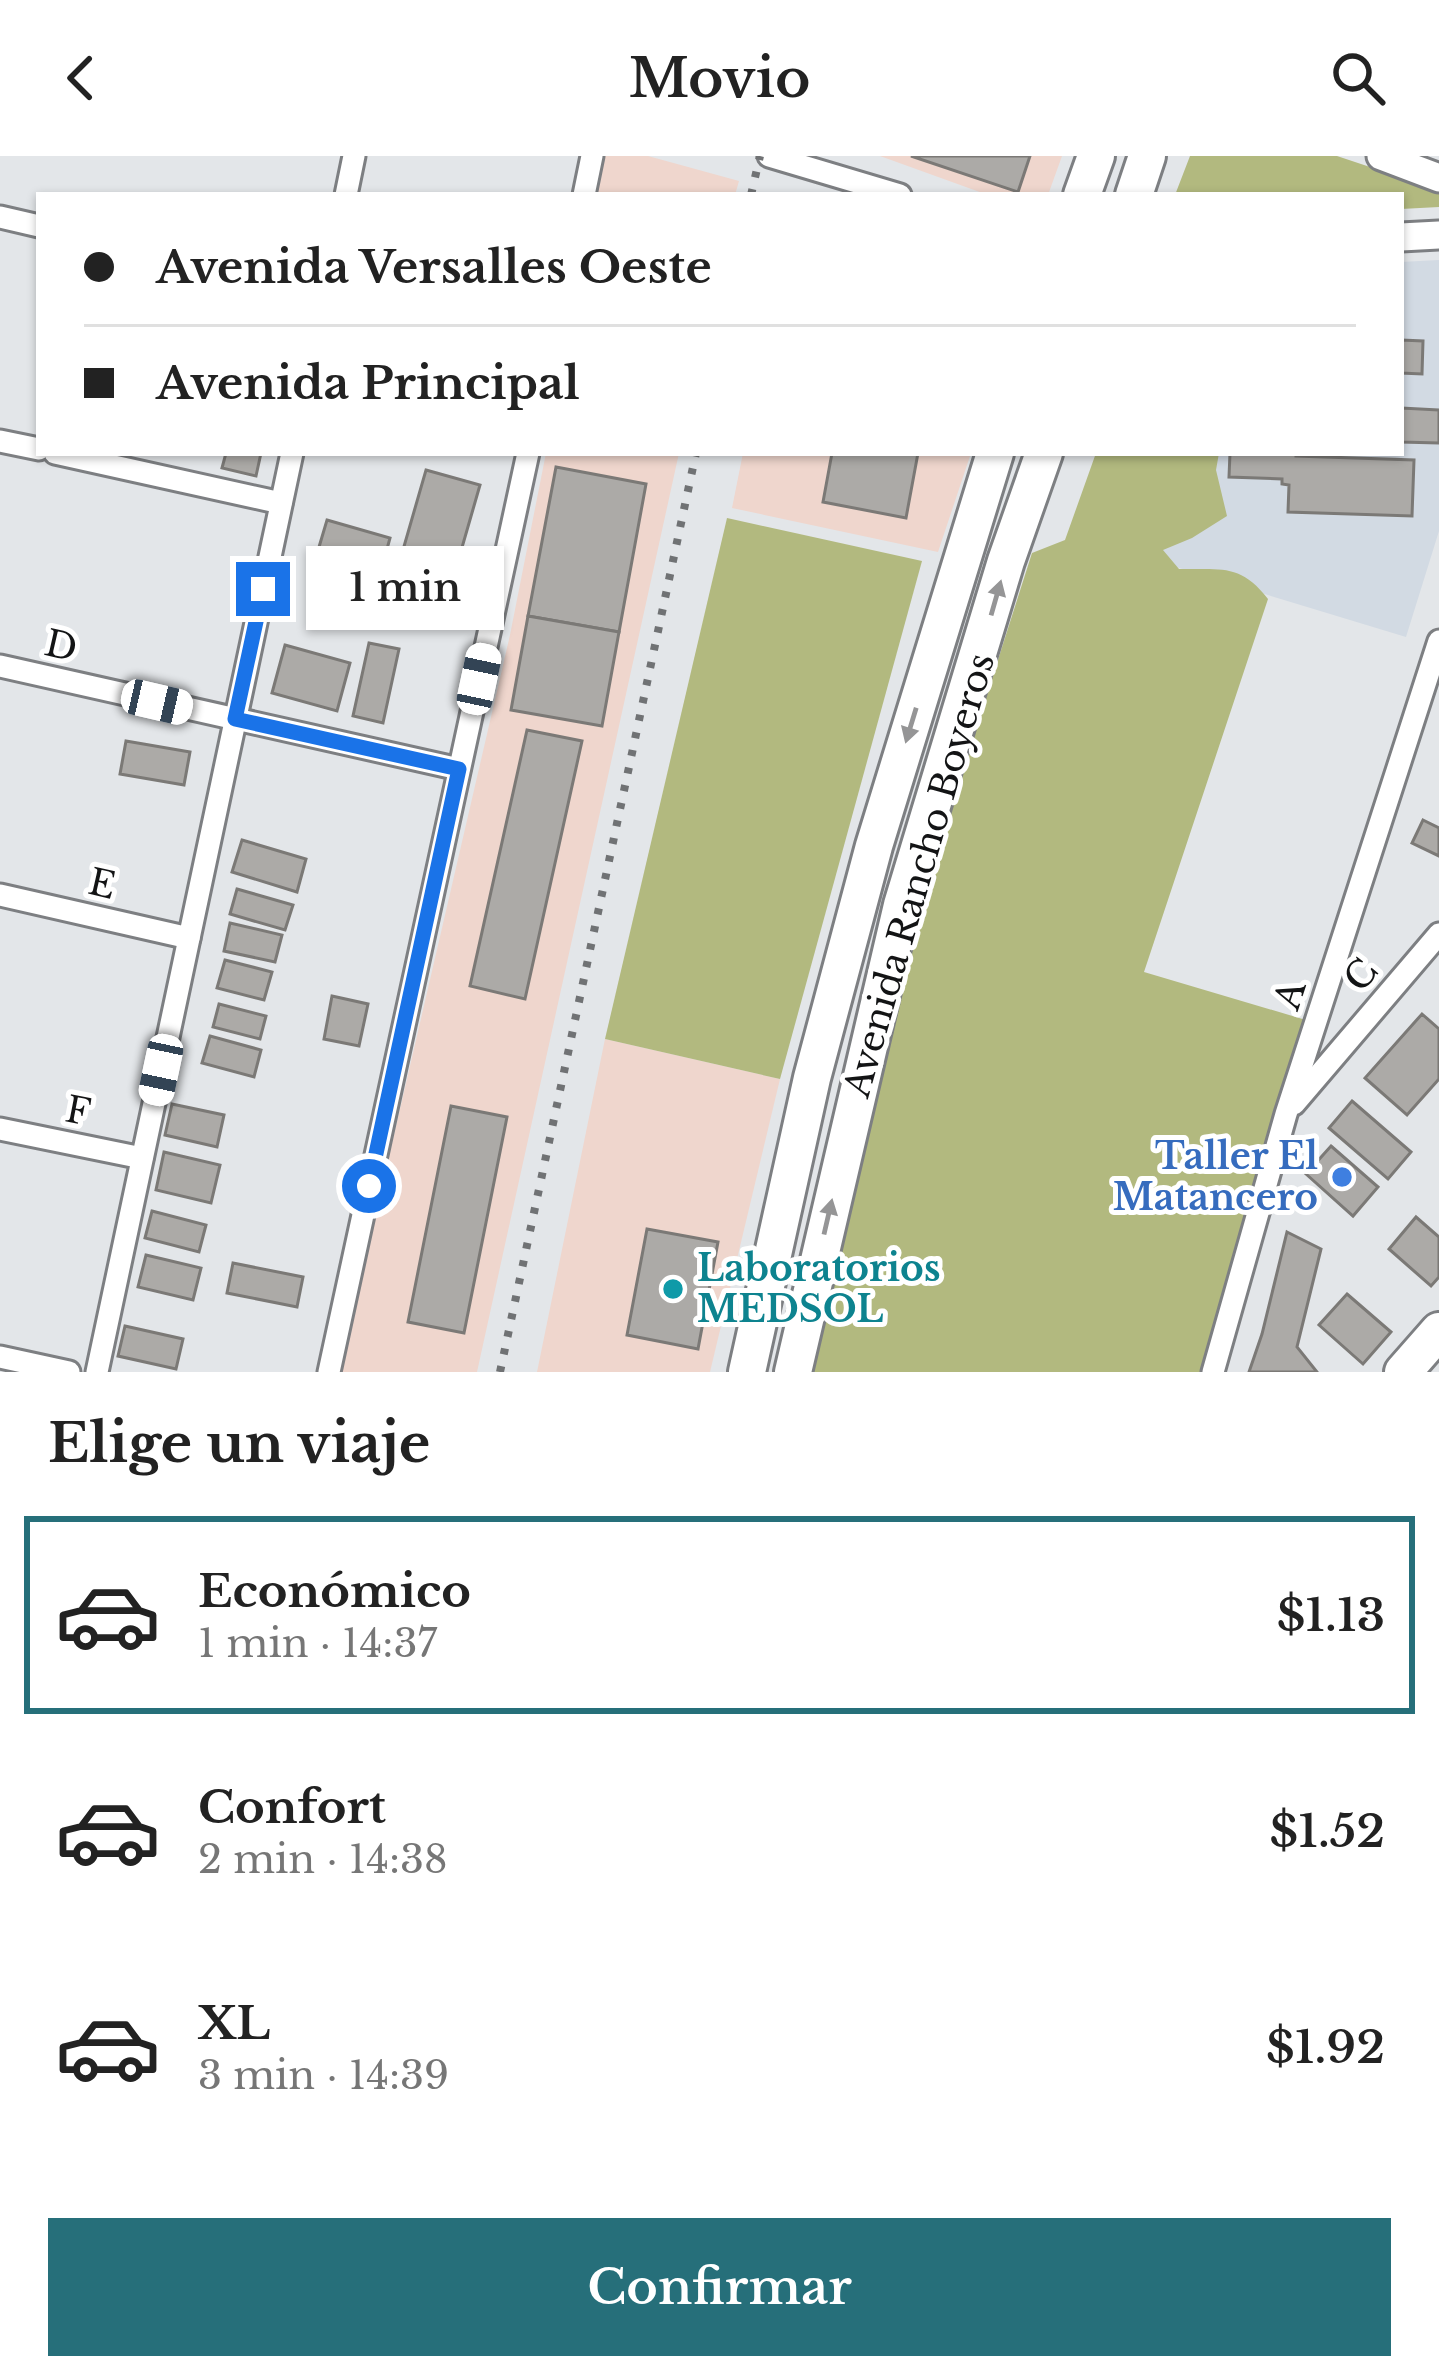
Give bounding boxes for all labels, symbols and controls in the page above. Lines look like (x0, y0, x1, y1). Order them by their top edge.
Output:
icon: back (48, 45, 114, 111)
text: Movio (628, 45, 811, 112)
icon: search (1325, 45, 1391, 111)
text: Avenida Versalles Oeste (156, 239, 712, 295)
text: Avenida Principal (156, 355, 580, 411)
callout: 1 min (305, 547, 503, 631)
route end (236, 562, 290, 616)
text: 1 min (349, 563, 461, 612)
one-way arrow (988, 579, 1006, 615)
street label: D (40, 620, 82, 672)
car (454, 640, 504, 718)
street label: Avenida Rancho Boyeros (834, 648, 1004, 1103)
car (118, 676, 196, 728)
one-way arrow (901, 707, 919, 744)
street label: E (84, 859, 120, 909)
street label: C (1334, 949, 1388, 1001)
street label: A (1264, 974, 1316, 1016)
car (136, 1031, 186, 1109)
street label: F (62, 1087, 94, 1135)
place label: Taller El Matancero (1113, 1134, 1318, 1220)
route start (342, 1159, 396, 1213)
marker: Taller El Matancero (1329, 1164, 1355, 1190)
one-way arrow (819, 1198, 838, 1235)
place label: Laboratorios MEDSOL (697, 1246, 940, 1332)
marker: Laboratorios MEDSOL (660, 1276, 686, 1302)
text: Elige un viaje (48, 1410, 430, 1477)
icon: car (54, 1561, 162, 1669)
text: Económico (198, 1563, 471, 1619)
text: $1.13 (1277, 1587, 1385, 1643)
text: 1 min · 14:37 (198, 1619, 437, 1668)
icon: car (54, 1777, 162, 1885)
text: Confort (198, 1779, 386, 1835)
text: $1.52 (1270, 1803, 1385, 1859)
text: 2 min · 14:38 (198, 1835, 448, 1884)
icon: car (54, 1993, 162, 2101)
text: XL (198, 1995, 270, 2051)
text: $1.92 (1266, 2019, 1385, 2075)
text: 3 min · 14:39 (198, 2051, 449, 2100)
button: Confirmar (48, 2218, 1391, 2356)

